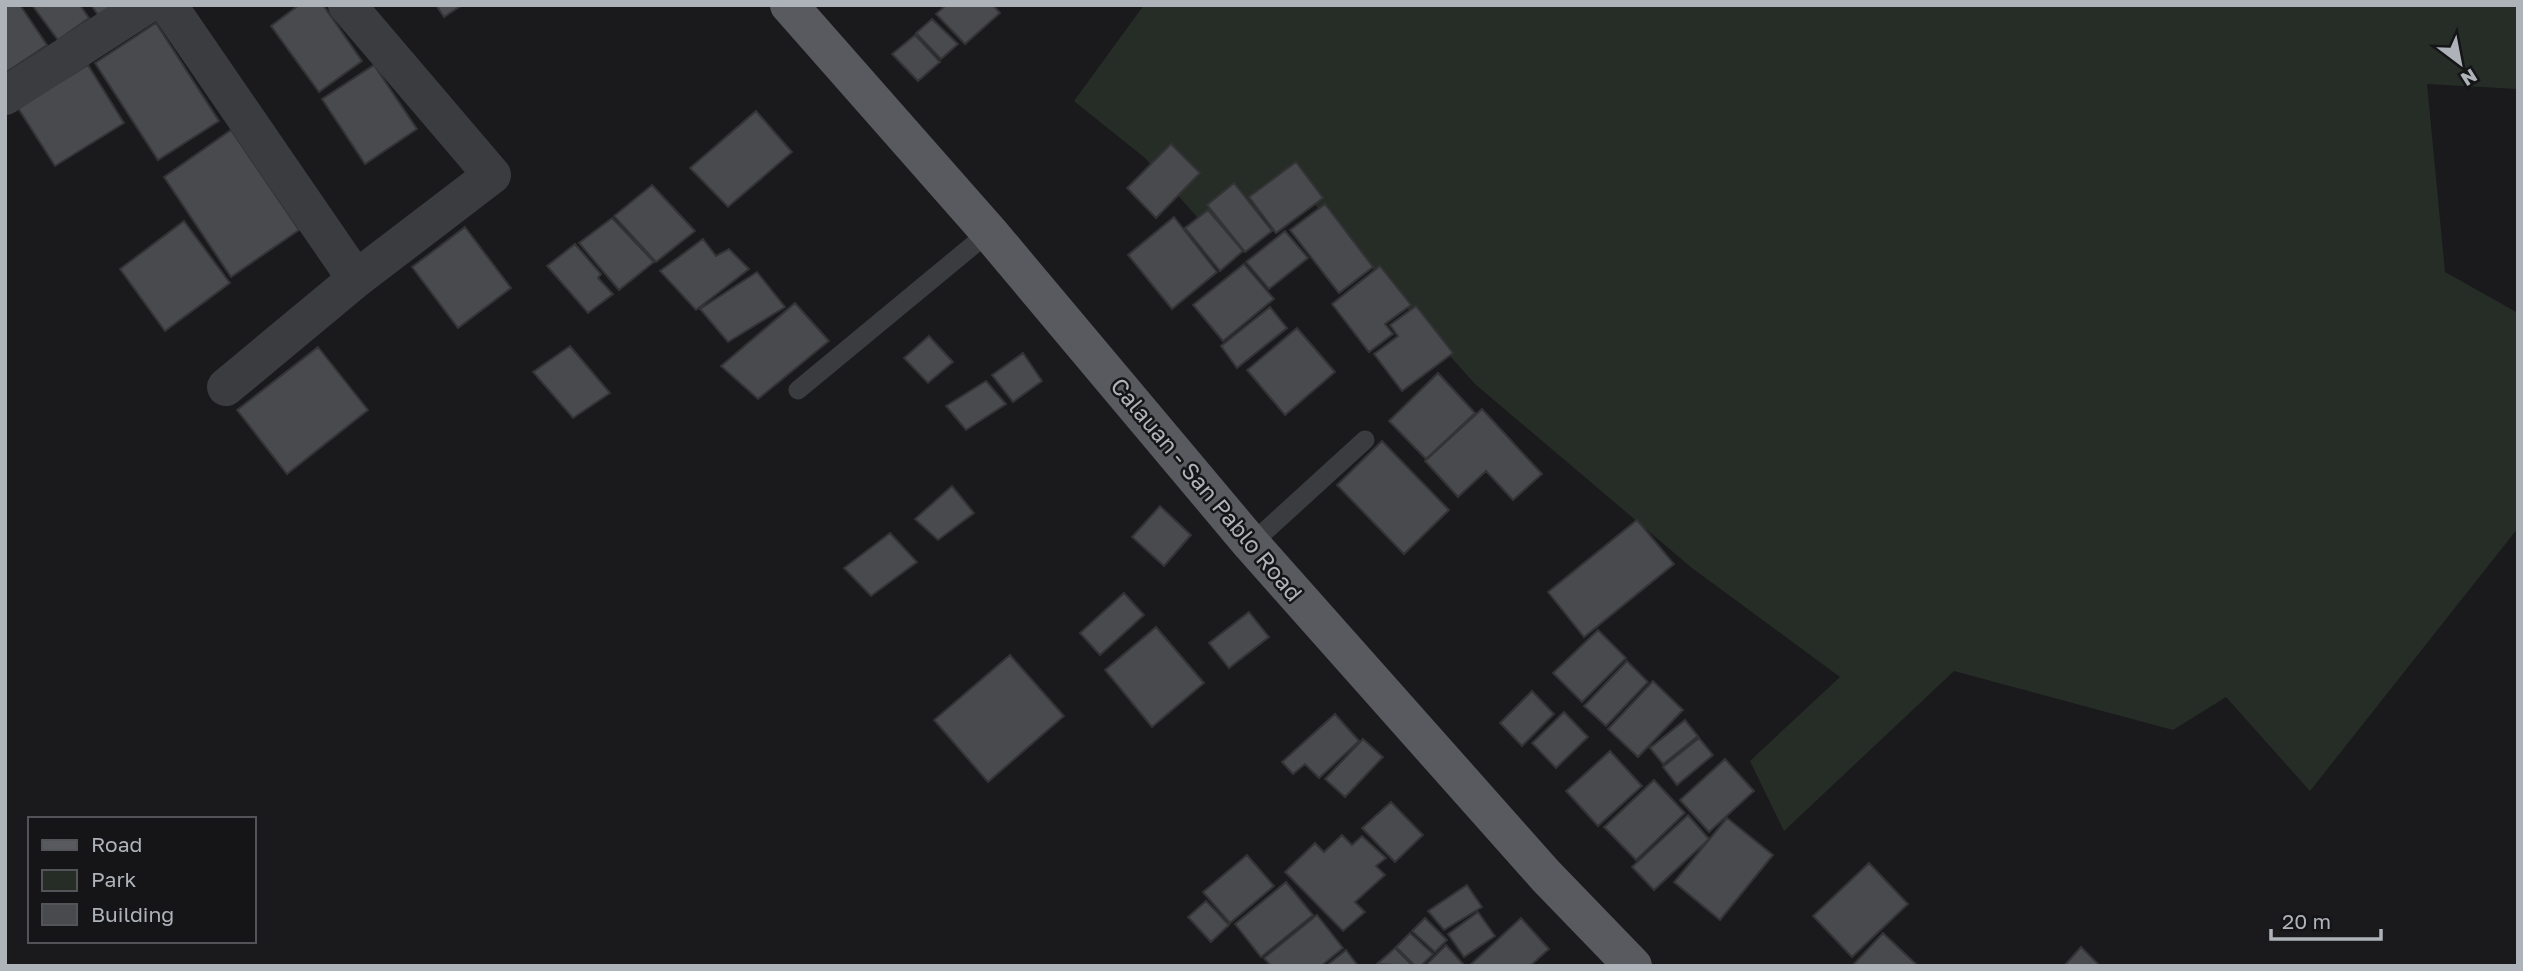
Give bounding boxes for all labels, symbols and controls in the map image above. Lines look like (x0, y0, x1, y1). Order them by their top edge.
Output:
north arrow (2425, 28, 2495, 98)
text: N (2457, 64, 2481, 91)
street label: Calauan - San Pablo Road (1105, 372, 1309, 606)
legend (28, 817, 256, 943)
text: Road (91, 831, 142, 857)
text: Park (91, 866, 137, 892)
scale bar (2271, 898, 2381, 942)
text: Building (91, 901, 174, 927)
text: 20 m (2282, 908, 2331, 934)

